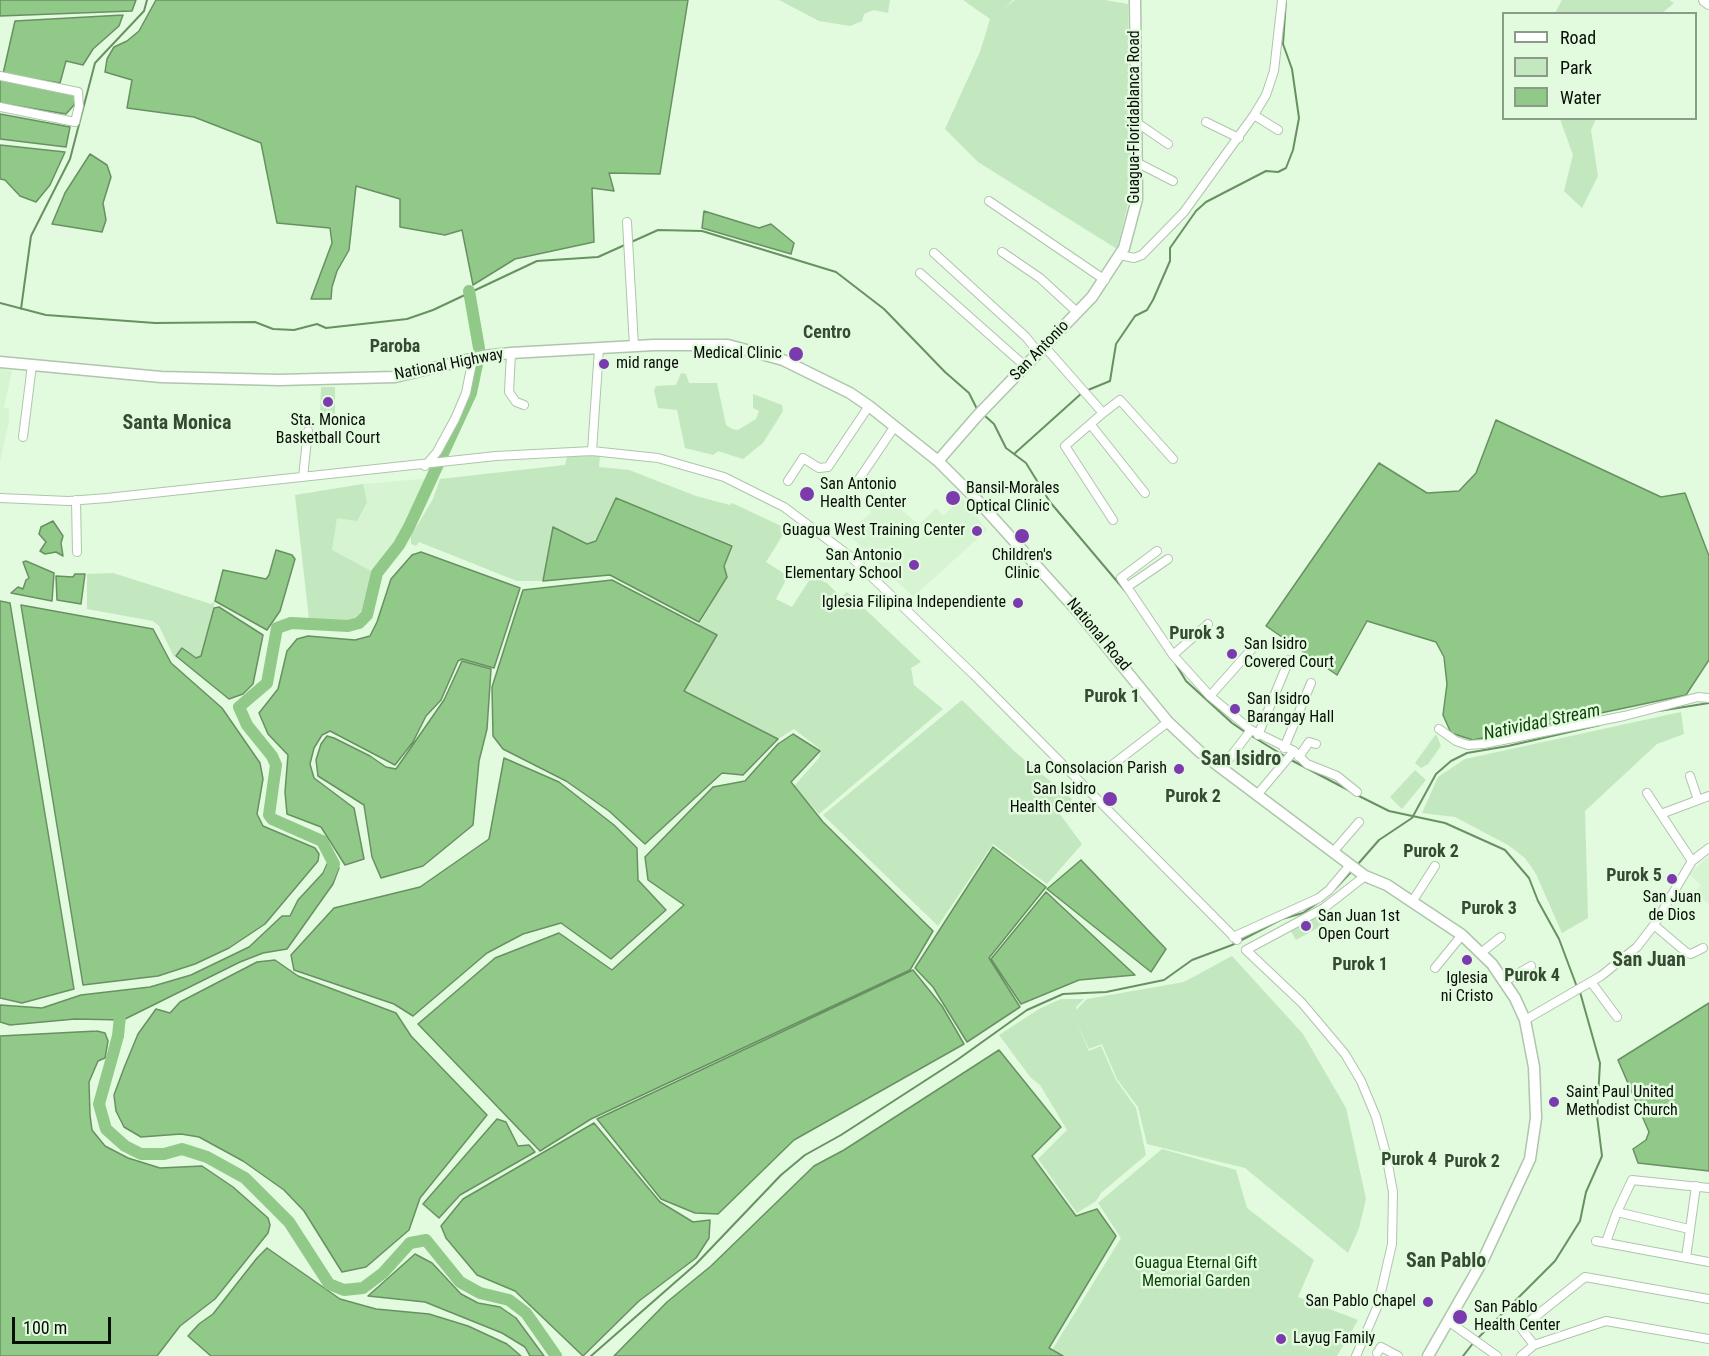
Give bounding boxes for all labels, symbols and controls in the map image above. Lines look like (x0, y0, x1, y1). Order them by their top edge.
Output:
legend (1502, 12, 1697, 120)
text: Road (1560, 27, 1596, 48)
street label: Guagua-Floridablanca Road (1125, 30, 1145, 204)
text: Park (1560, 57, 1592, 78)
text: Water (1560, 87, 1601, 108)
street label: San Antonio (1007, 317, 1073, 385)
district label: Centro (803, 322, 851, 344)
district label: Paroba (370, 336, 420, 358)
place label: Medical Clinic (693, 344, 782, 364)
street label: National Highway (393, 345, 505, 385)
marker: Medical Clinic (787, 345, 805, 363)
place label: mid range (616, 354, 679, 374)
marker: mid range (597, 357, 611, 371)
marker: Sta. Monica Basketball Court (321, 395, 335, 409)
place label: Sta. Monica Basketball Court (276, 411, 380, 449)
district label: Santa Monica (123, 412, 231, 436)
place label: San Antonio Health Center (820, 475, 906, 513)
place label: Bansil-Morales Optical Clinic (966, 479, 1060, 517)
marker: San Antonio Health Center (798, 485, 816, 503)
marker: Bansil-Morales Optical Clinic (944, 489, 962, 507)
place label: Guagua West Training Center (782, 521, 965, 541)
marker: Guagua West Training Center (970, 524, 984, 538)
marker: Children's Clinic (1013, 527, 1031, 545)
place label: San Antonio Elementary School (785, 546, 902, 584)
place label: Children's Clinic (992, 546, 1052, 584)
marker: San Antonio Elementary School (907, 558, 921, 572)
place label: Iglesia Filipina Independiente (822, 593, 1006, 613)
street label: National Road (1062, 595, 1134, 675)
marker: Iglesia Filipina Independiente (1011, 596, 1025, 610)
district label: Purok 3 (1169, 623, 1225, 645)
place label: San Isidro Covered Court (1244, 635, 1334, 673)
marker: San Isidro Covered Court (1225, 647, 1239, 661)
district label: Purok 1 (1084, 686, 1140, 708)
place label: San Isidro Barangay Hall (1247, 690, 1334, 728)
water label: Natividad Stream (1482, 700, 1602, 746)
marker: San Isidro Barangay Hall (1228, 702, 1242, 716)
district label: San Isidro (1201, 748, 1281, 772)
place label: La Consolacion Parish (1026, 759, 1167, 779)
marker: La Consolacion Parish (1172, 762, 1186, 776)
place label: San Isidro Health Center (1010, 780, 1096, 818)
district label: Purok 2 (1165, 786, 1221, 808)
marker: San Isidro Health Center (1101, 790, 1119, 808)
district label: Purok 2 (1403, 841, 1459, 863)
district label: Purok 5 (1606, 865, 1662, 887)
marker: San Juan de Dios (1665, 872, 1679, 886)
place label: San Juan de Dios (1643, 888, 1701, 926)
district label: Purok 3 (1461, 898, 1517, 920)
place label: San Juan 1st Open Court (1318, 907, 1400, 945)
marker: San Juan 1st Open Court (1299, 919, 1313, 933)
district label: San Juan (1612, 949, 1686, 973)
marker: Iglesia ni Cristo (1460, 953, 1474, 967)
district label: Purok 1 (1332, 954, 1388, 976)
district label: Purok 4 (1504, 965, 1560, 987)
place label: Iglesia ni Cristo (1441, 969, 1493, 1007)
place label: Saint Paul United Methodist Church (1566, 1083, 1678, 1121)
marker: Saint Paul United Methodist Church (1547, 1095, 1561, 1109)
district label: Purok 4 (1381, 1149, 1437, 1171)
district label: Purok 2 (1444, 1151, 1500, 1173)
district label: San Pablo (1406, 1250, 1486, 1274)
park label: Guagua Eternal Gift Memorial Garden (1135, 1254, 1257, 1292)
place label: San Pablo Chapel (1305, 1292, 1416, 1312)
marker: San Pablo Chapel (1421, 1295, 1435, 1309)
place label: San Pablo Health Center (1474, 1298, 1560, 1336)
scale bar (15, 1305, 114, 1343)
marker: San Pablo Health Center (1451, 1308, 1469, 1326)
text: 100 m (23, 1317, 67, 1338)
place label: Layug Family (1293, 1329, 1375, 1349)
marker: Layug Family (1274, 1332, 1288, 1346)

